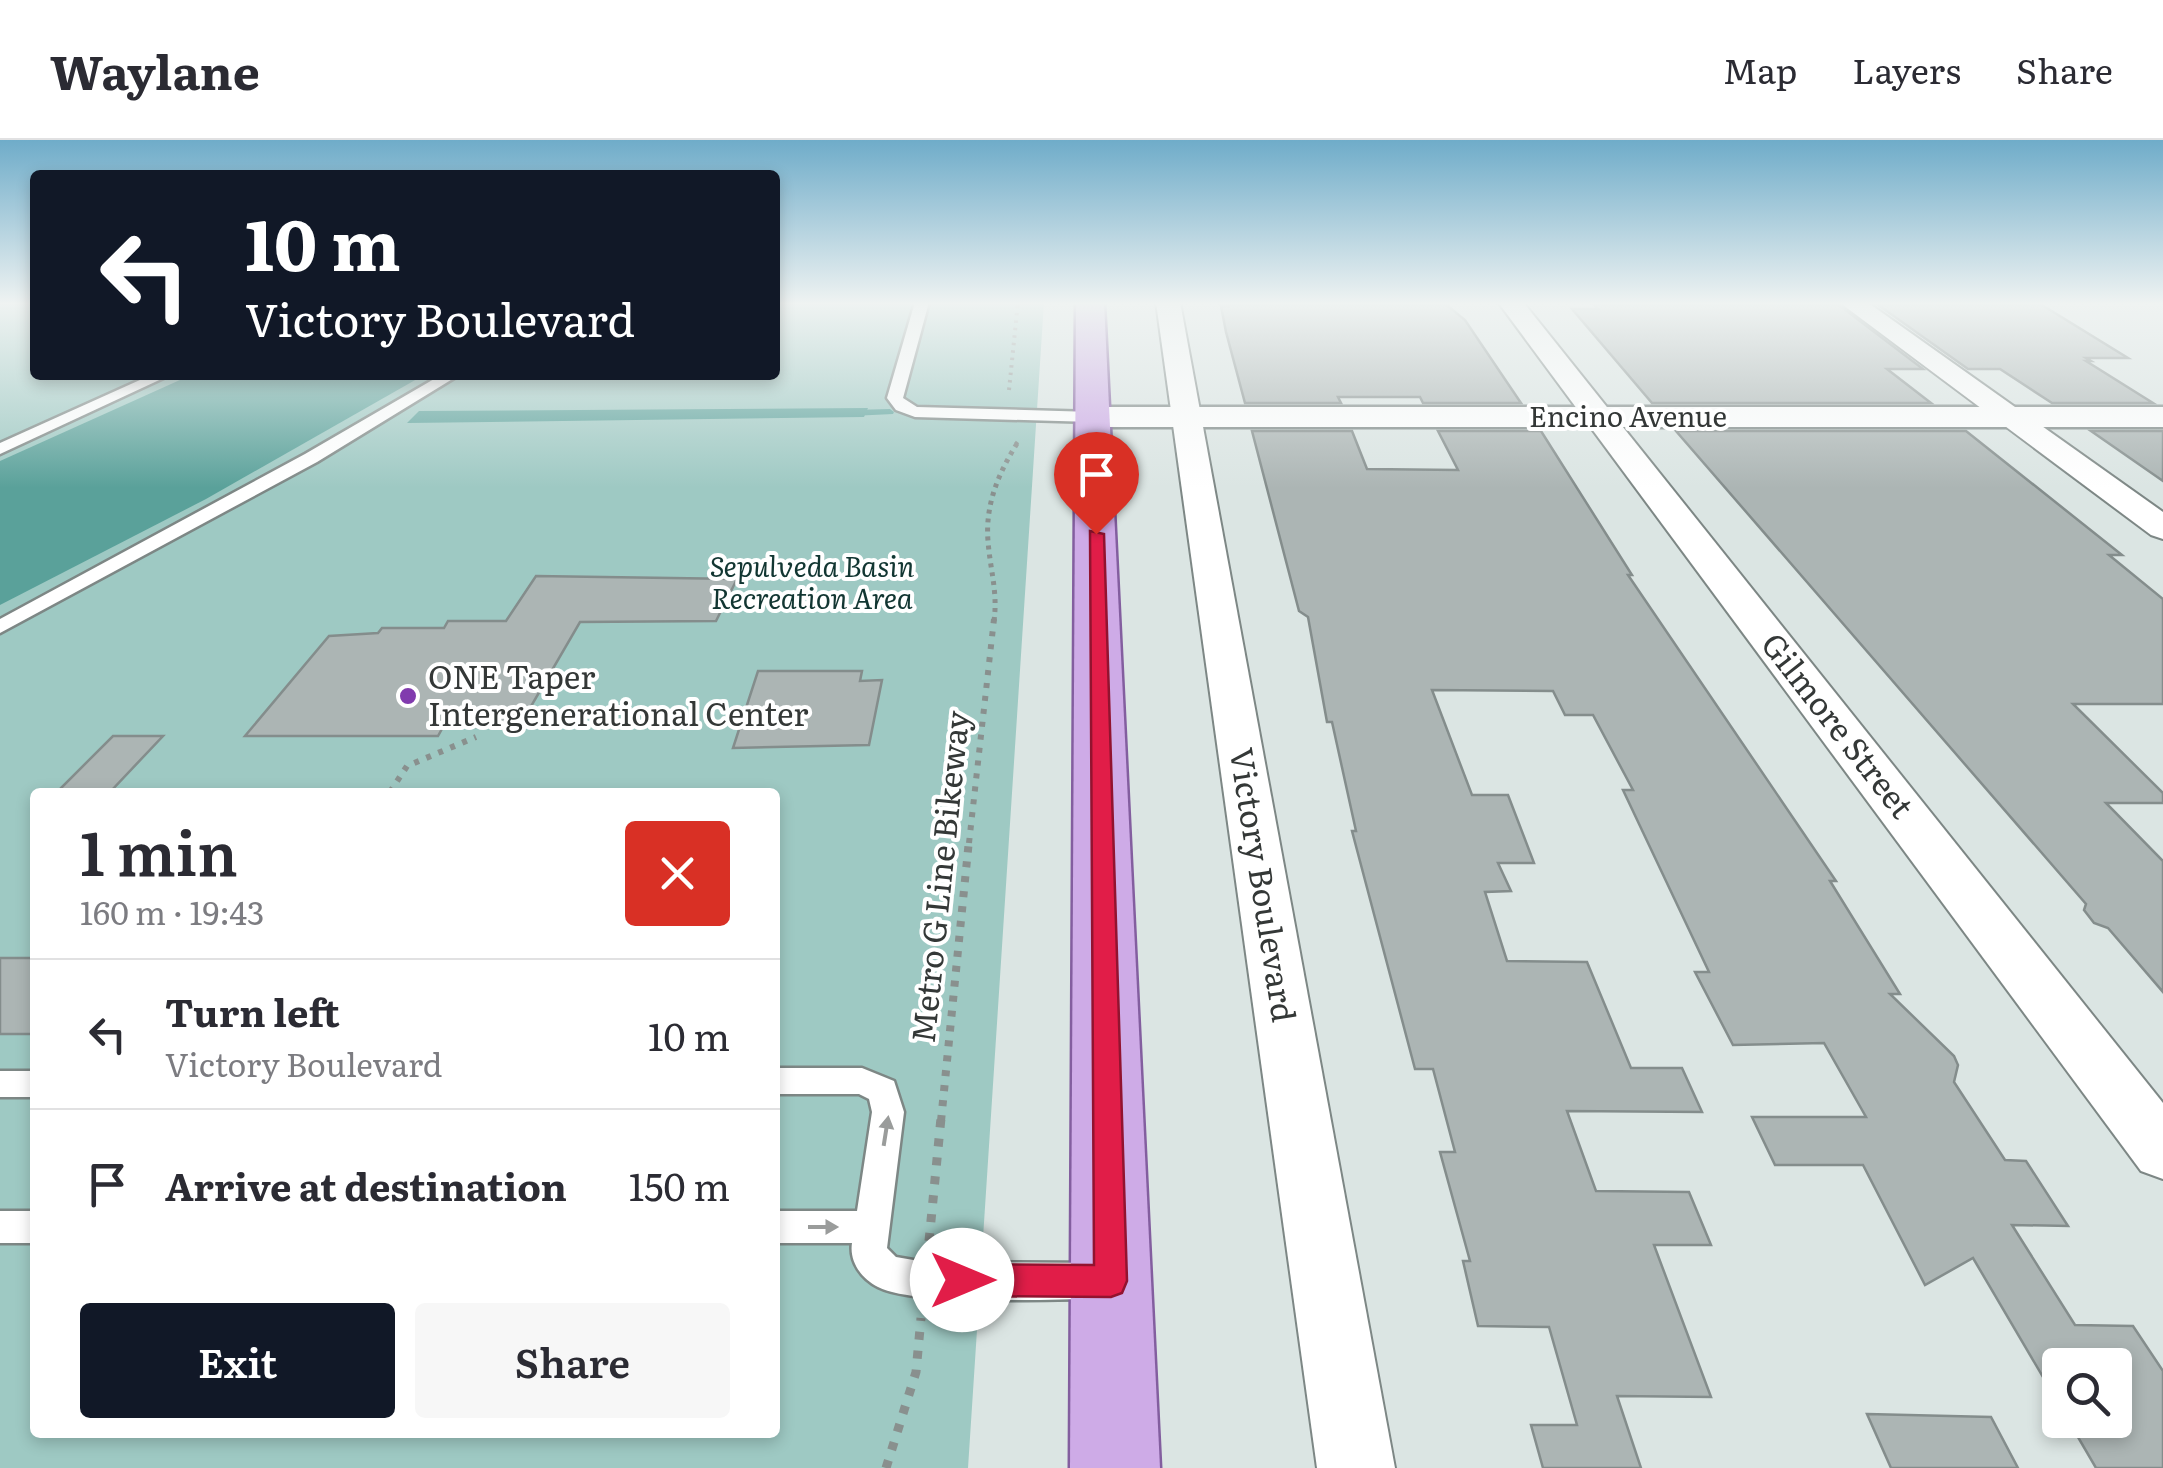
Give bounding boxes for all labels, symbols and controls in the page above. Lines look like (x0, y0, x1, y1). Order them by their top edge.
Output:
text: Waylane (50, 34, 260, 105)
text: Map (1723, 43, 1797, 95)
text: Layers (1852, 43, 1961, 95)
text: Share (2016, 43, 2113, 95)
text: 10 m (245, 189, 401, 293)
icon: left (80, 210, 210, 340)
text: Victory Boulevard (245, 284, 635, 351)
street label: Encino Avenue (1529, 394, 1727, 436)
pin (1054, 432, 1139, 535)
icon: arrive (1069, 447, 1124, 502)
park label: Sepulveda Basin Recreation Area (710, 544, 915, 618)
street label: Gilmore Street (1752, 621, 1927, 827)
place label: ONE Taper Intergenerational Center (428, 651, 808, 736)
marker: ONE Taper Intergenerational Center (397, 685, 419, 707)
street label: Metro G Line Bikeway (897, 708, 979, 1045)
street label: Victory Boulevard (1220, 744, 1310, 1025)
text: 1 min (80, 805, 238, 894)
button: close (625, 821, 730, 926)
text: 160 m · 19:43 (80, 887, 264, 935)
text: Turn left (165, 982, 340, 1039)
text: 10 m (648, 1006, 730, 1063)
icon: left (80, 1007, 135, 1062)
text: Victory Boulevard (165, 1039, 442, 1087)
one-way arrow (878, 1114, 894, 1146)
text: Arrive at destination (165, 1156, 567, 1213)
text: 150 m (629, 1156, 730, 1213)
icon: arrive (80, 1157, 135, 1212)
one-way arrow (807, 1219, 839, 1235)
position arrow (910, 1228, 1014, 1332)
button: Exit (80, 1303, 395, 1418)
button: Share (415, 1303, 730, 1418)
map controls (2042, 1348, 2132, 1438)
button: search (2042, 1348, 2132, 1438)

